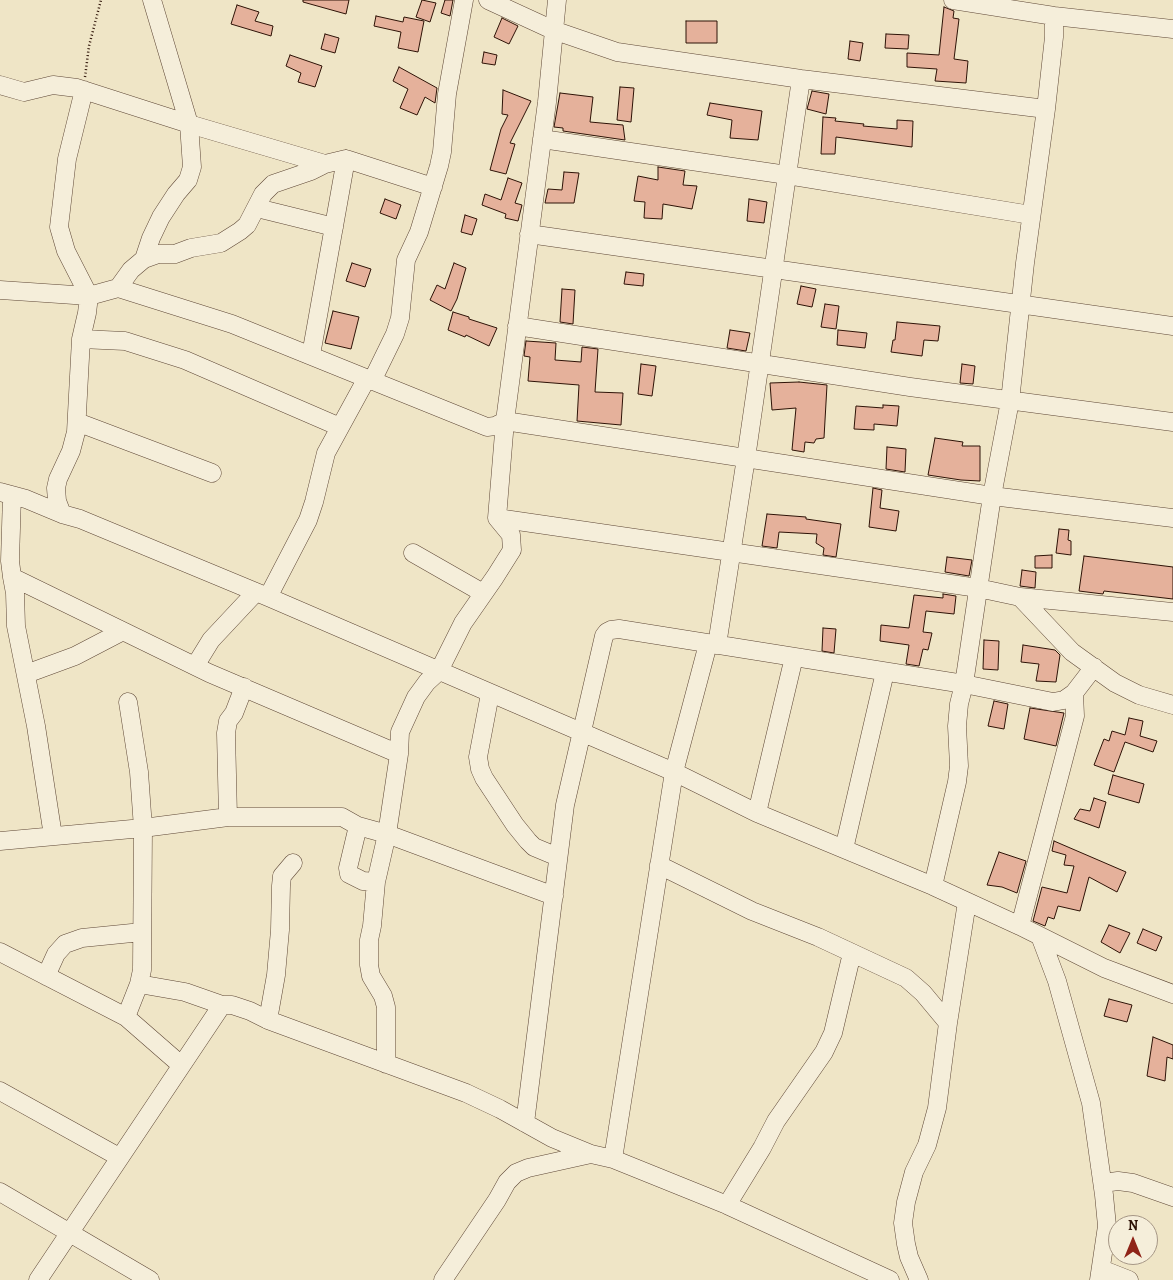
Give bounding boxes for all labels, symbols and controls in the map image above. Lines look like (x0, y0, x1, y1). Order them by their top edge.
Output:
north arrow (1108, 1215, 1158, 1265)
text: N (1128, 1216, 1138, 1235)

